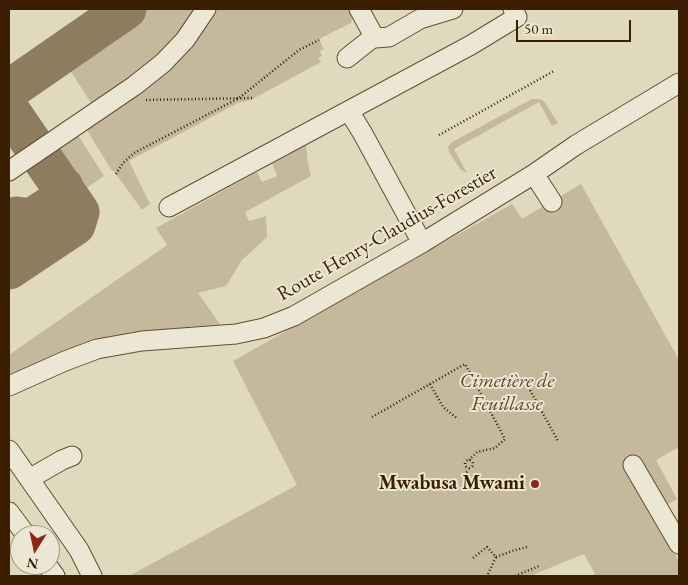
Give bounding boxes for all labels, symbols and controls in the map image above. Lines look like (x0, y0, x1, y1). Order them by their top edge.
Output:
scale bar (518, 10, 633, 42)
text: 50 m (524, 19, 553, 38)
street label: Route Henry-Claudius-Forestier (273, 161, 501, 307)
park label: Cimetière de Feuillasse (460, 370, 554, 417)
place label: Mwabusa Mwami (379, 472, 525, 496)
marker: Mwabusa Mwami (529, 478, 541, 490)
north arrow (10, 525, 60, 575)
text: N (25, 554, 40, 574)

